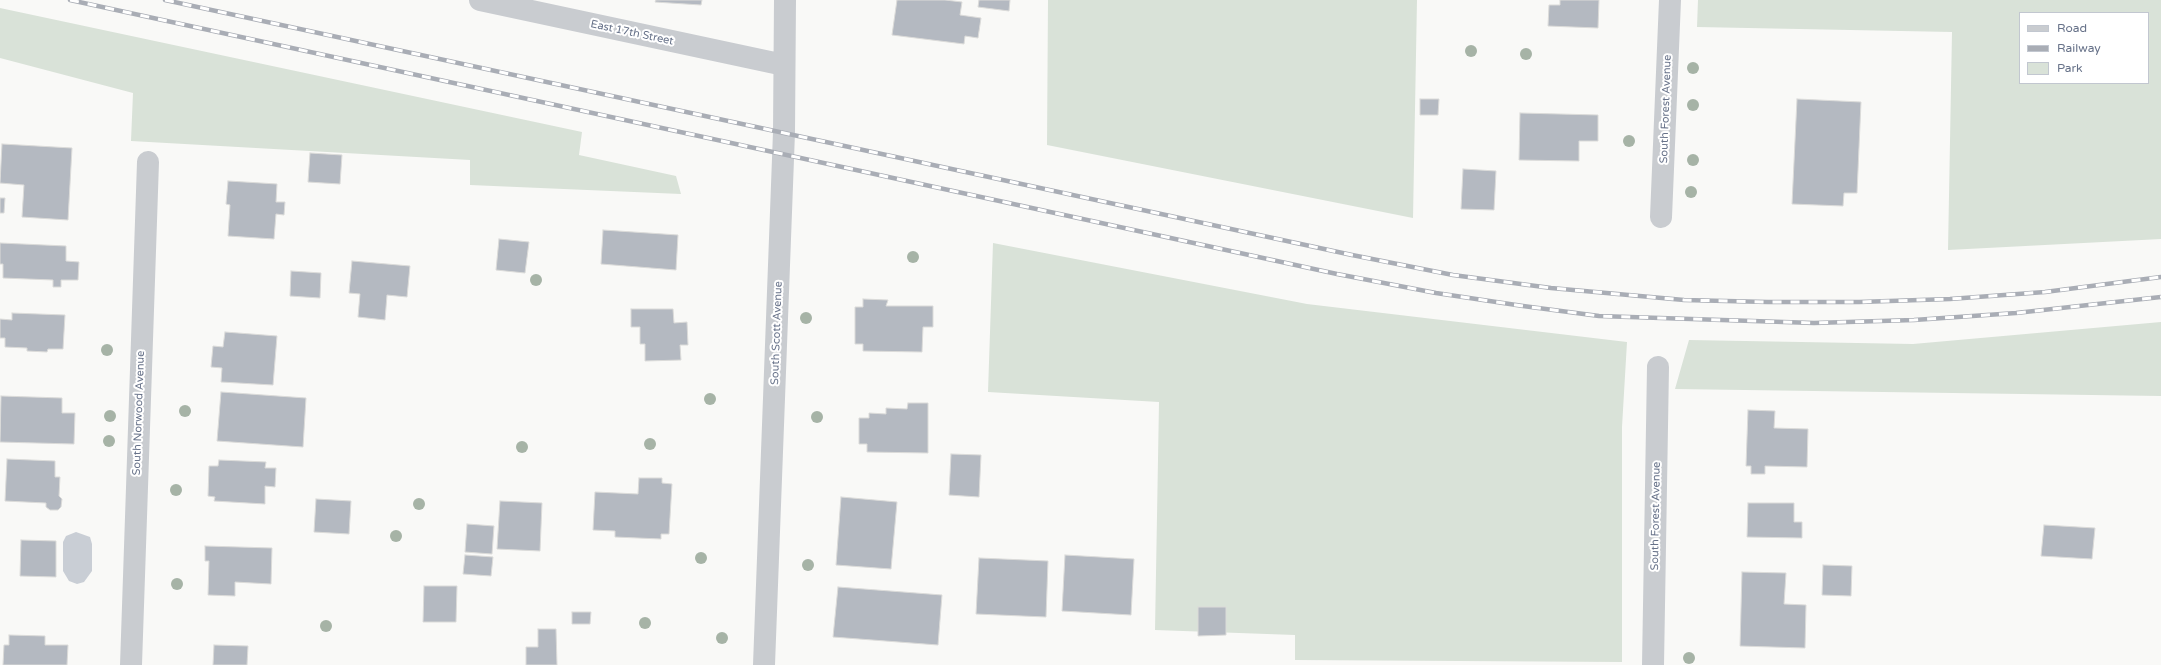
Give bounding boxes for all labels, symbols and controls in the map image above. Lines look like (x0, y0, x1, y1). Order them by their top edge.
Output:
legend (2019, 12, 2149, 84)
street label: East 17th Street (589, 18, 675, 48)
text: Road (2057, 21, 2087, 35)
text: Railway (2057, 41, 2101, 55)
street label: South Forest Avenue (1658, 54, 1674, 164)
text: Park (2057, 61, 2083, 75)
street label: South Scott Avenue (769, 281, 785, 385)
street label: South Norwood Avenue (130, 350, 148, 476)
street label: South Forest Avenue (1648, 461, 1664, 571)

